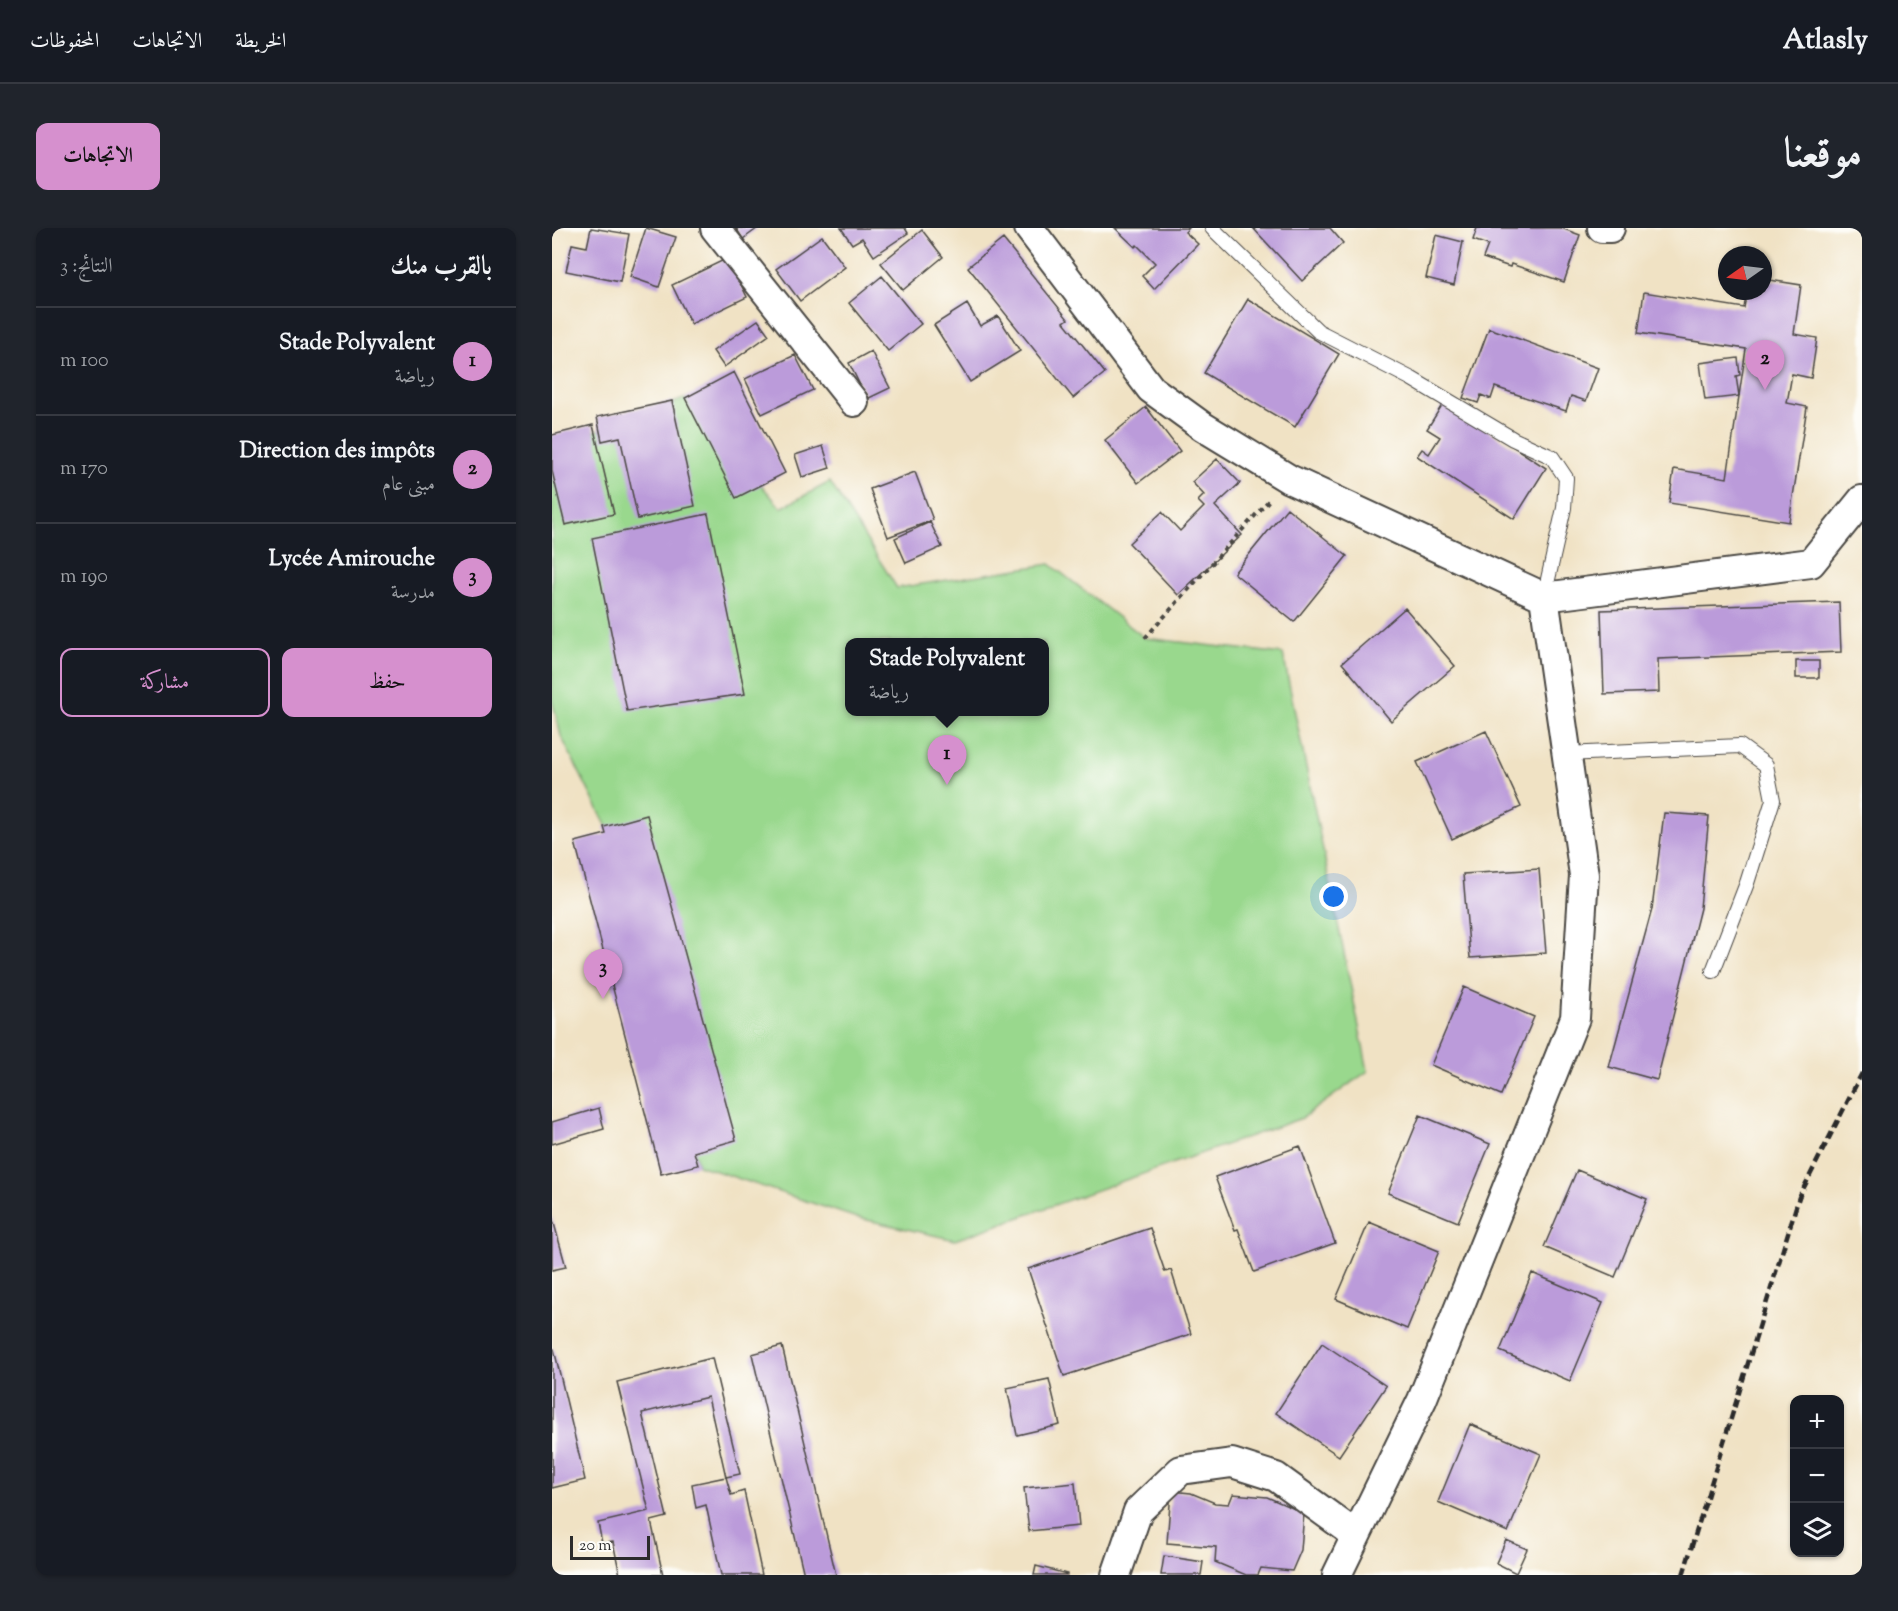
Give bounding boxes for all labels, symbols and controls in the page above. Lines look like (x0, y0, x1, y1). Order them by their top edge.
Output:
text: Atlasly (1783, 21, 1868, 61)
text: المحفوظات (30, 27, 99, 57)
text: الاتجاهات (132, 27, 202, 57)
text: الخريطة (235, 27, 286, 57)
button: الاتجاهات (36, 123, 160, 190)
text: موقعنا (1784, 126, 1862, 186)
north arrow (1718, 246, 1772, 300)
text: بالقرب منك (390, 249, 492, 286)
text: النتائج: 3 (60, 253, 113, 282)
text: Stade Polyvalent (279, 328, 435, 360)
pin: 2 (1746, 340, 1784, 390)
text: 100 m (60, 347, 109, 376)
text: 1 (469, 347, 476, 376)
text: رياضة (395, 363, 435, 392)
text: Direction des impôts (239, 436, 435, 468)
text: 170 m (60, 455, 108, 484)
text: 2 (468, 455, 477, 484)
text: مبنى عام (382, 471, 435, 500)
text: Lycée Amirouche (269, 544, 435, 576)
text: 190 m (60, 563, 108, 592)
text: 3 (468, 563, 477, 592)
text: مدرسة (391, 579, 435, 608)
popup (845, 638, 1049, 716)
text: Stade Polyvalent (869, 644, 1025, 676)
button: مشاركة (60, 648, 270, 717)
button: حفظ (282, 648, 492, 717)
text: رياضة (869, 679, 909, 708)
pin: 1 (928, 736, 966, 785)
your location (1319, 882, 1348, 911)
pin: 3 (584, 950, 622, 999)
map controls (1790, 1395, 1844, 1557)
button: + (1790, 1395, 1844, 1449)
button: − (1790, 1449, 1844, 1503)
button: layers (1790, 1503, 1844, 1557)
scale bar (570, 1533, 650, 1560)
text: 20 m (579, 1535, 612, 1558)

